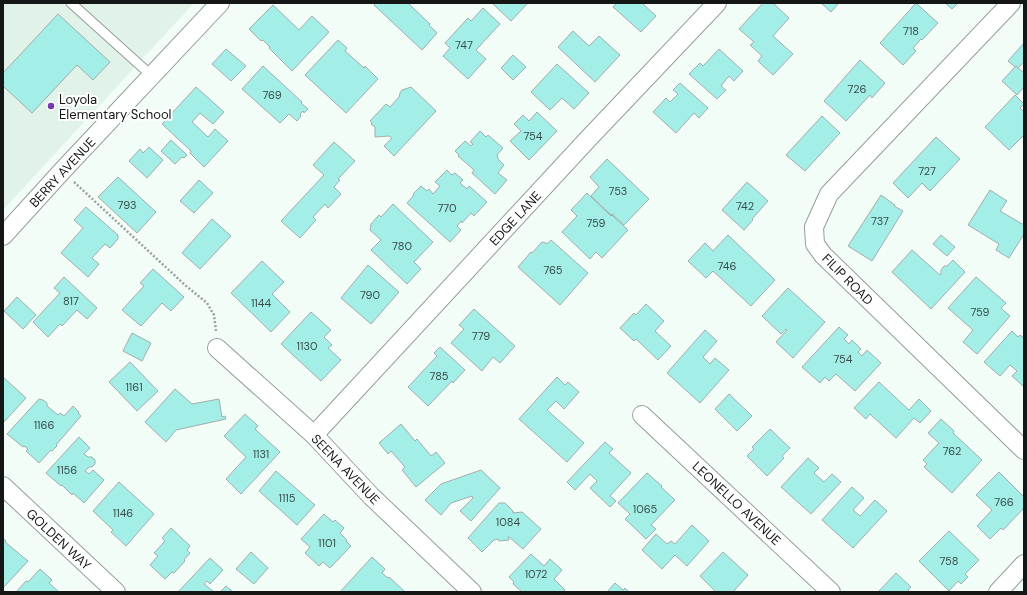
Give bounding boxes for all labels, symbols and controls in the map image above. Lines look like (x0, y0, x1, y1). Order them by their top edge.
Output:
house number: 718 (903, 24, 919, 38)
house number: 747 (455, 38, 473, 52)
house number: 726 (848, 82, 867, 96)
house number: 769 (262, 88, 282, 102)
place label: Loyola Elementary School (59, 91, 172, 123)
marker: Loyola Elementary School (46, 101, 56, 111)
house number: 754 (524, 129, 543, 143)
street label: BERRY AVENUE (26, 134, 99, 211)
house number: 727 (918, 164, 936, 178)
house number: 753 (609, 184, 627, 198)
street label: EDGE LANE (486, 187, 545, 249)
house number: 793 (118, 198, 136, 212)
house number: 742 (736, 199, 754, 213)
house number: 770 (437, 201, 457, 215)
house number: 737 (871, 214, 889, 228)
house number: 759 (587, 216, 606, 230)
house number: 780 (392, 239, 412, 253)
street label: FILIP ROAD (818, 250, 877, 309)
house number: 746 (718, 259, 736, 273)
house number: 765 (544, 263, 563, 277)
house number: 790 (360, 288, 380, 302)
house number: 817 (63, 294, 79, 308)
house number: 1144 (251, 296, 271, 310)
house number: 759 (971, 305, 990, 319)
house number: 779 (472, 329, 490, 343)
house number: 1130 (297, 339, 317, 353)
house number: 754 (834, 352, 853, 366)
house number: 785 (429, 369, 449, 383)
house number: 1161 (125, 380, 143, 394)
house number: 1166 (34, 418, 54, 432)
street label: SEENA AVENUE (308, 431, 384, 508)
house number: 762 (943, 444, 961, 458)
house number: 1131 (253, 447, 269, 461)
street label: LEONELLO AVENUE (689, 458, 785, 549)
house number: 1156 (57, 463, 77, 477)
house number: 1115 (278, 491, 296, 505)
house number: 766 (994, 495, 1014, 509)
house number: 1065 (633, 502, 657, 516)
street label: GOLDEN WAY (23, 505, 95, 574)
house number: 1146 (113, 506, 133, 520)
house number: 1084 (496, 515, 520, 529)
house number: 1101 (318, 536, 336, 550)
house number: 758 (940, 554, 958, 568)
house number: 1072 (525, 567, 547, 581)

